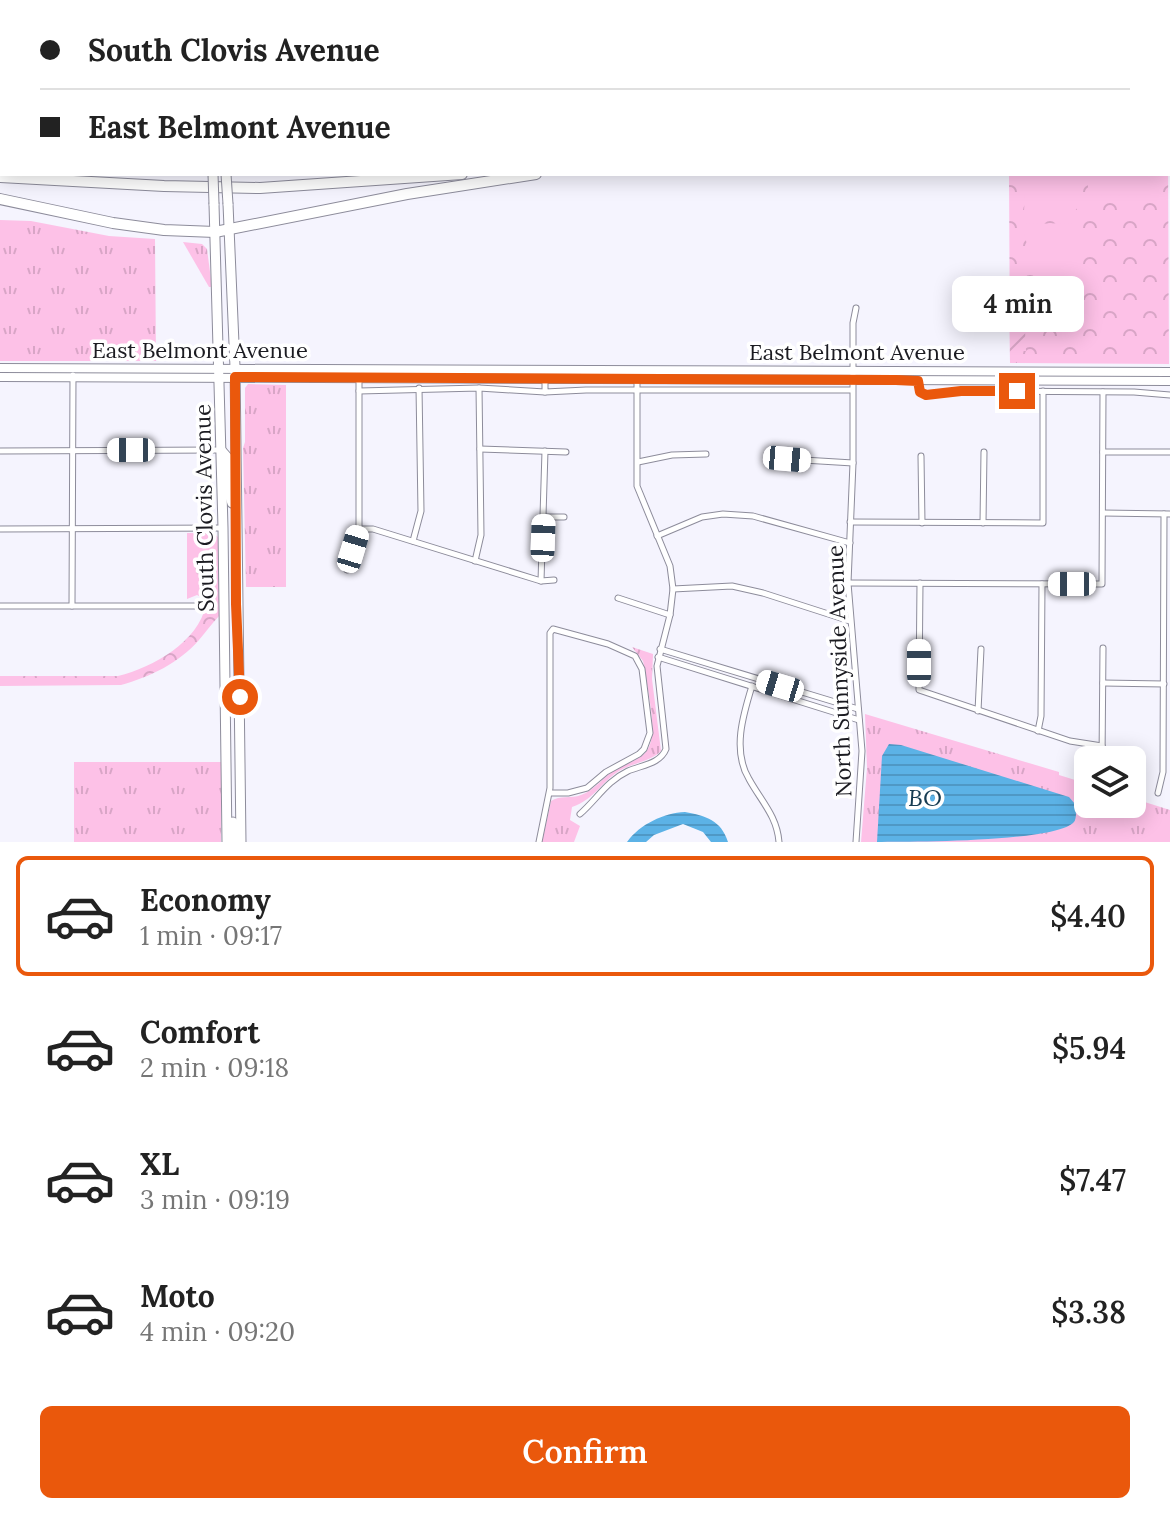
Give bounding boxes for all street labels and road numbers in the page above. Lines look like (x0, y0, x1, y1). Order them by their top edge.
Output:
street label: East Belmont Avenue (92, 336, 308, 364)
street label: East Belmont Avenue (749, 338, 965, 366)
street label: South Clovis Avenue (188, 404, 220, 612)
street label: North Sunnyside Avenue (821, 544, 857, 797)

